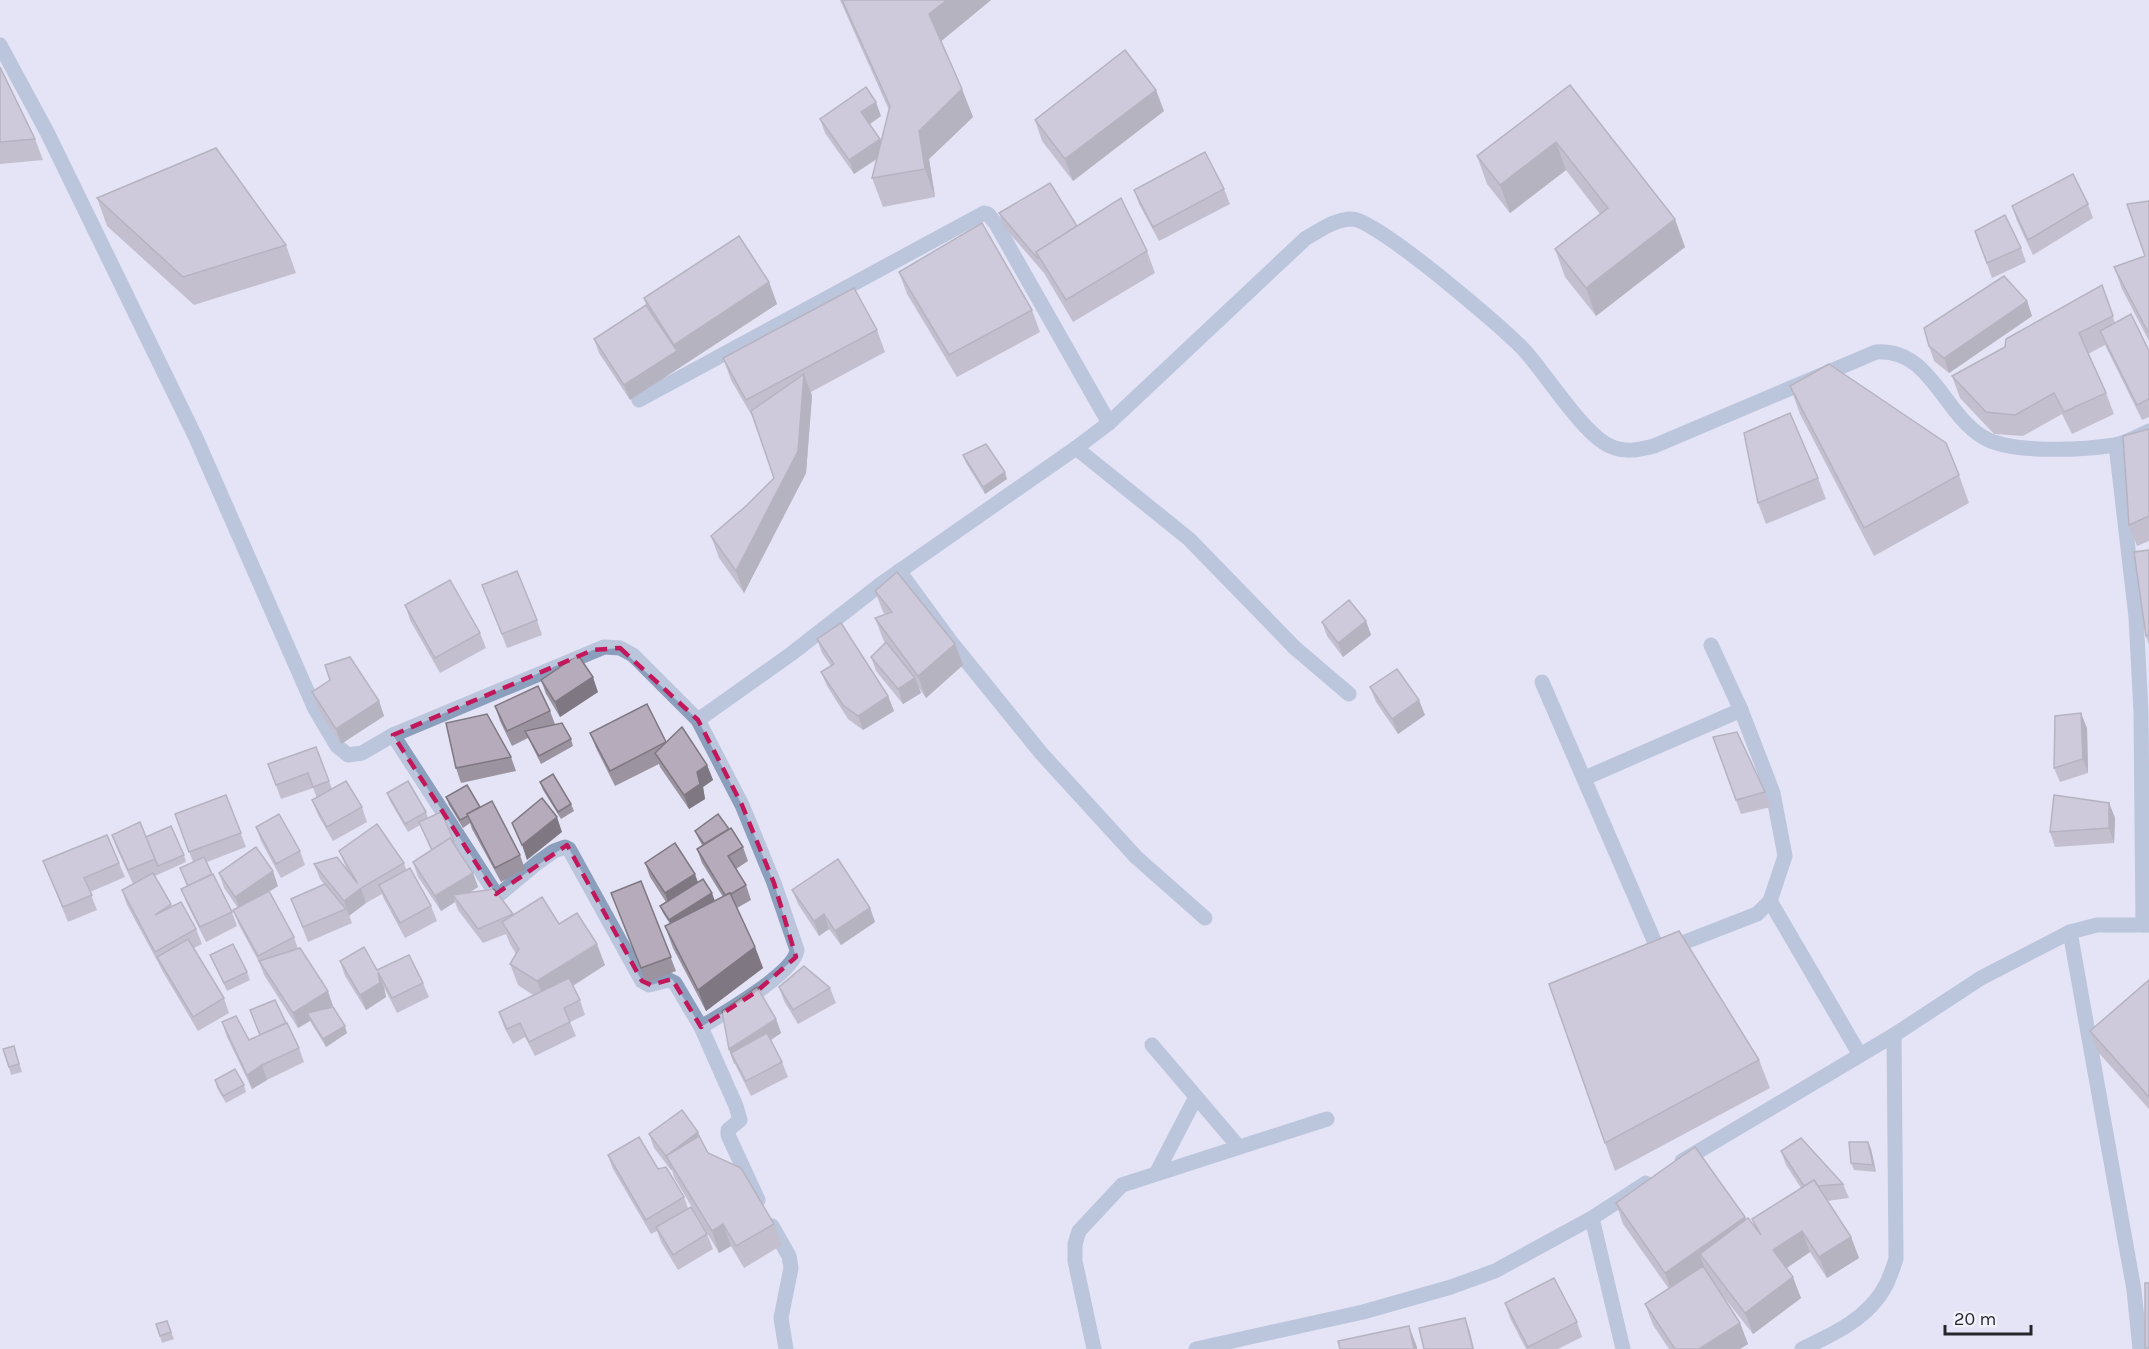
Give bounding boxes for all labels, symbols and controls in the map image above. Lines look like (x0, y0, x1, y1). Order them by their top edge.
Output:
scale bar (1945, 1298, 2030, 1336)
text: 20 m (1954, 1308, 1996, 1330)

